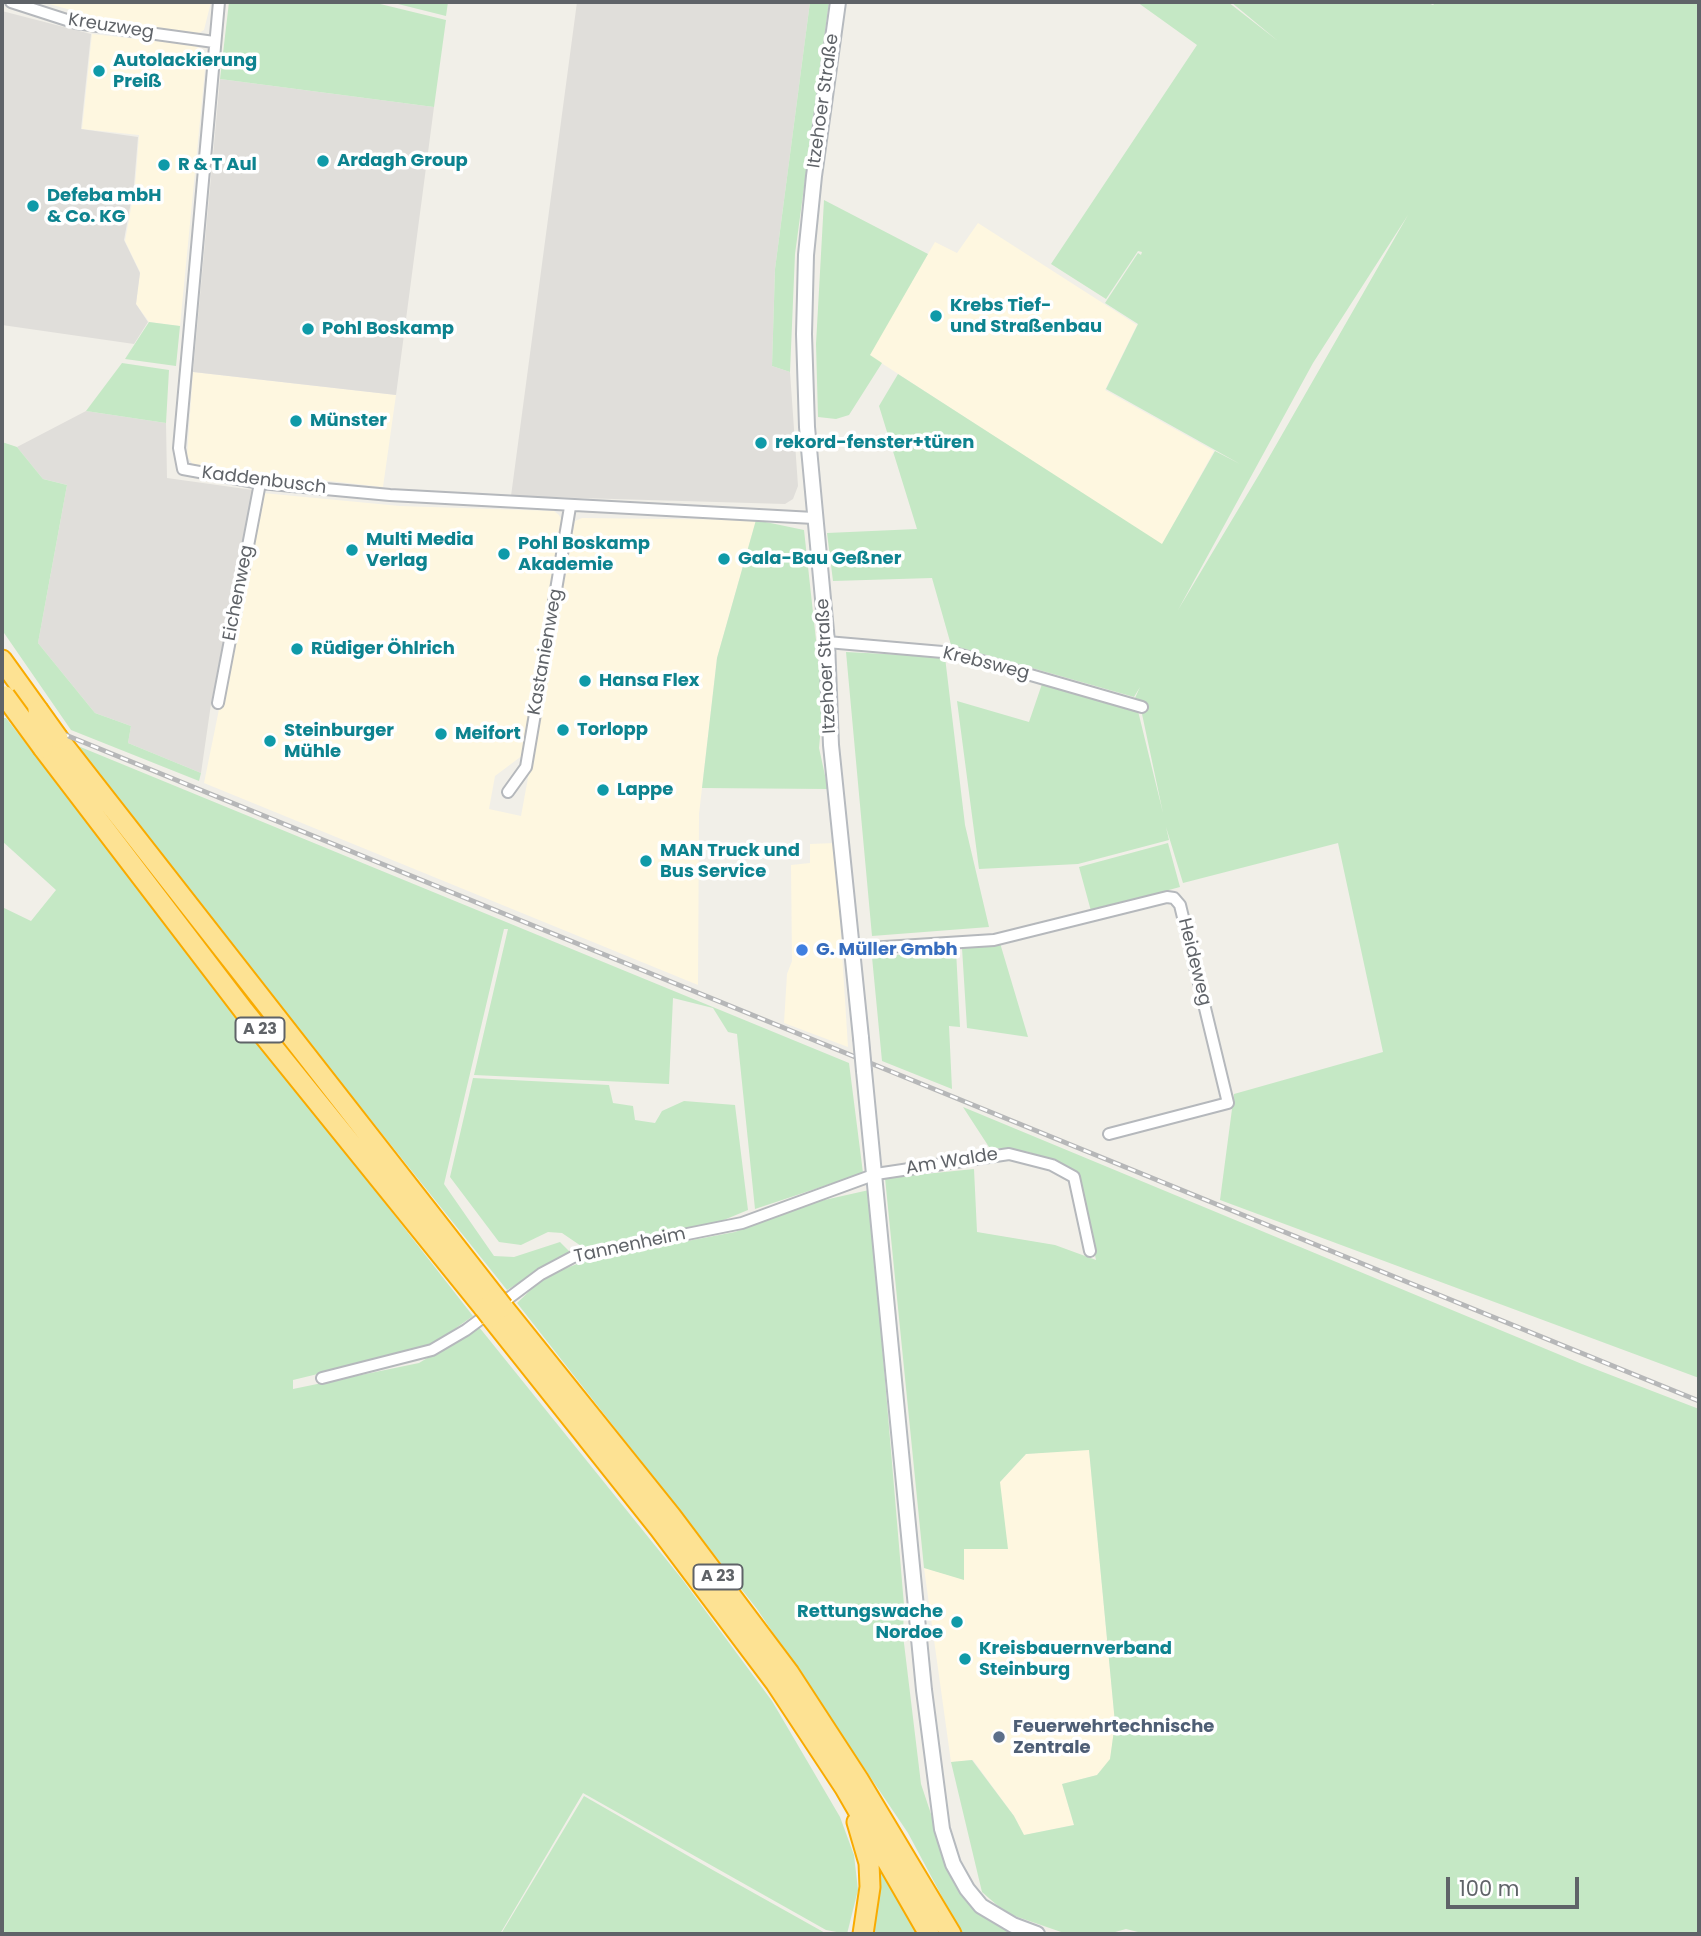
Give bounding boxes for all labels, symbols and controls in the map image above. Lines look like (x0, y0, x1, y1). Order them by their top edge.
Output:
street label: Kreuzweg (67, 10, 155, 44)
street label: Itzehoer Straße (804, 32, 844, 170)
place label: Autolackierung Preiß (113, 50, 257, 92)
marker: Autolackierung Preiß (91, 63, 107, 79)
place label: Ardagh Group (337, 150, 468, 172)
marker: Ardagh Group (315, 153, 331, 169)
place label: R & T Aul (178, 154, 257, 176)
marker: R & T Aul (156, 157, 172, 173)
place label: Defeba mbH & Co. KG (47, 185, 161, 228)
marker: Defeba mbH & Co. KG (25, 198, 41, 214)
place label: Krebs Tief- und Straßenbau (950, 295, 1102, 338)
marker: Krebs Tief- und Straßenbau (928, 308, 944, 324)
place label: Pohl Boskamp (322, 318, 454, 340)
marker: Pohl Boskamp (300, 321, 316, 337)
place label: Münster (310, 410, 387, 432)
marker: Münster (288, 413, 304, 429)
place label: rekord-fenster+türen (775, 432, 974, 454)
marker: rekord-fenster+türen (753, 435, 769, 451)
street label: Kaddenbusch (200, 463, 328, 499)
place label: Multi Media Verlag (366, 529, 474, 572)
place label: Pohl Boskamp Akademie (518, 533, 650, 576)
marker: Multi Media Verlag (344, 542, 360, 558)
street label: Eichenweg (219, 543, 259, 643)
marker: Pohl Boskamp Akademie (496, 546, 512, 562)
place label: Gala-Bau Geßner (738, 548, 901, 570)
marker: Gala-Bau Geßner (716, 551, 732, 567)
street label: Kastanienweg (524, 587, 568, 717)
street label: Itzehoer Straße (813, 598, 841, 734)
place label: Rüdiger Öhlrich (311, 638, 455, 660)
marker: Rüdiger Öhlrich (289, 641, 305, 657)
street label: Krebsweg (941, 643, 1031, 685)
place label: Hansa Flex (599, 670, 699, 692)
marker: Hansa Flex (577, 673, 593, 689)
place label: Torlopp (577, 719, 648, 741)
place label: Steinburger Mühle (284, 720, 394, 762)
marker: Torlopp (555, 722, 571, 738)
place label: Meifort (455, 723, 521, 745)
marker: Meifort (433, 726, 449, 742)
marker: Steinburger Mühle (262, 733, 278, 749)
place label: Lappe (617, 779, 673, 801)
marker: Lappe (595, 782, 611, 798)
place label: MAN Truck und Bus Service (660, 840, 800, 882)
marker: MAN Truck und Bus Service (638, 853, 654, 869)
street label: Heideweg (1173, 916, 1215, 1008)
place label: G. Müller Gmbh (816, 939, 958, 961)
marker: G. Müller Gmbh (794, 942, 810, 958)
road number: A 23 (236, 1018, 284, 1042)
street label: Am Walde (904, 1144, 1000, 1180)
street label: Tannenheim (572, 1224, 688, 1268)
road number: A 23 (694, 1564, 742, 1590)
place label: Rettungswache Nordoe (797, 1601, 943, 1644)
marker: Rettungswache Nordoe (949, 1614, 965, 1630)
place label: Kreisbauernverband Steinburg (979, 1638, 1172, 1680)
marker: Kreisbauernverband Steinburg (957, 1651, 973, 1667)
place label: Feuerwehrtechnische Zentrale (1013, 1716, 1214, 1758)
marker: Feuerwehrtechnische Zentrale (991, 1729, 1007, 1745)
scale bar (1449, 1862, 1582, 1906)
text: 100 m (1459, 1874, 1519, 1903)

